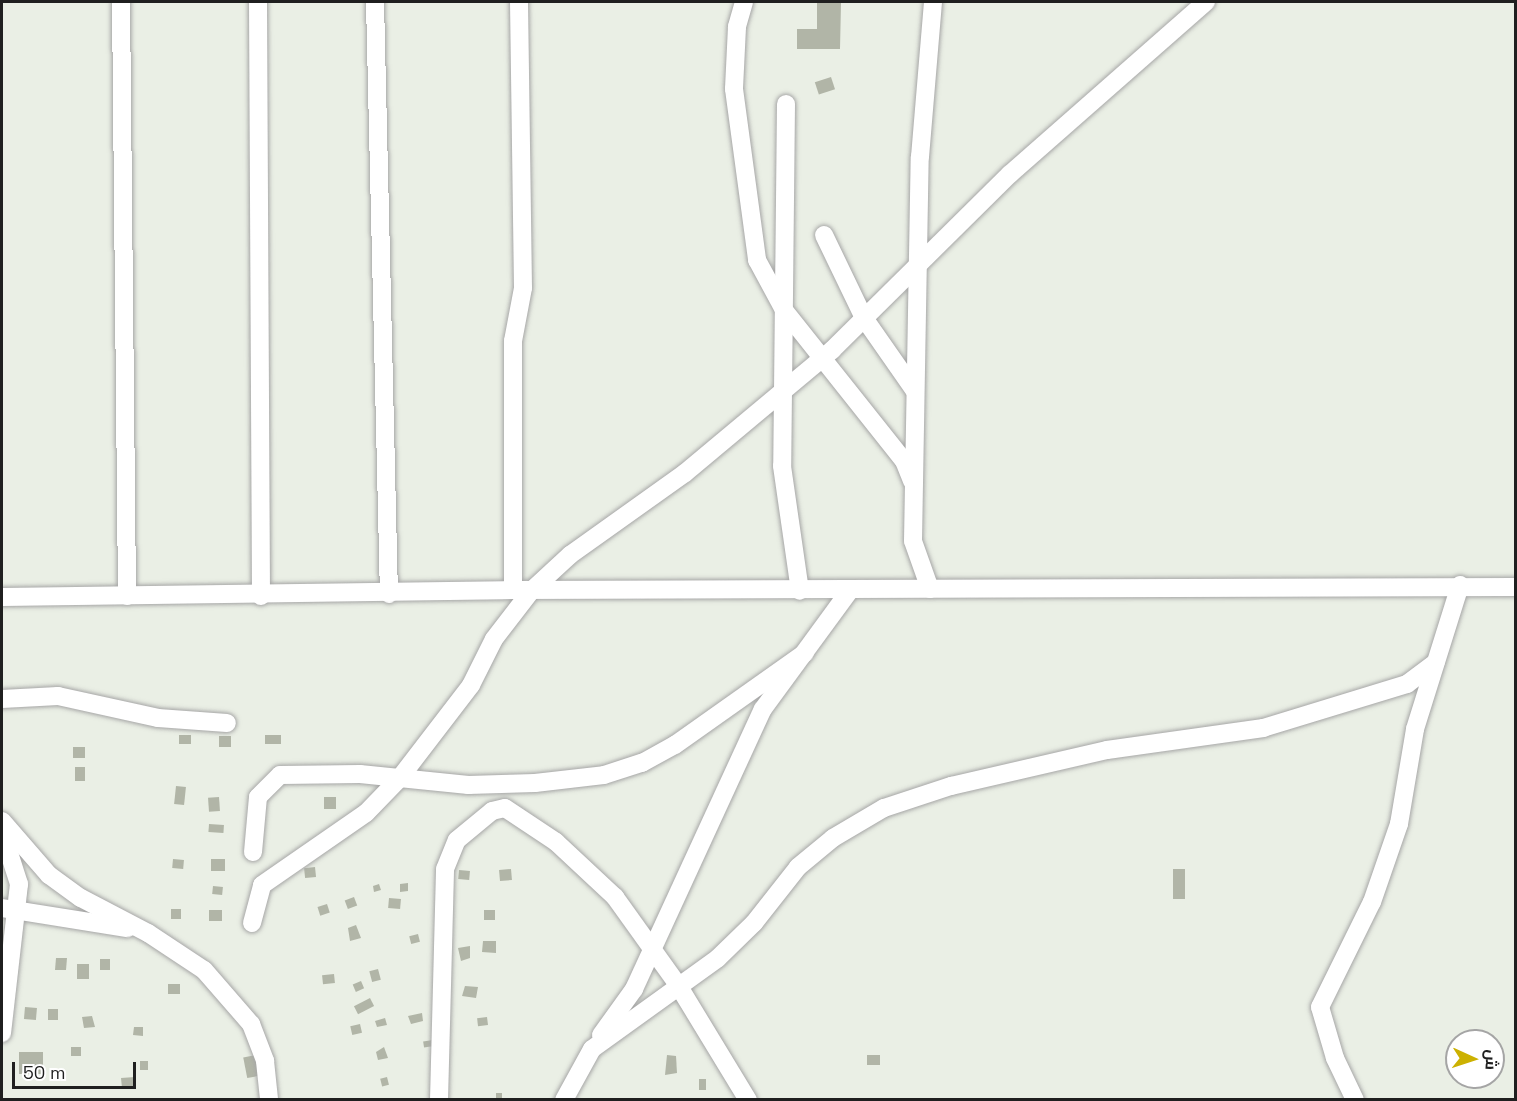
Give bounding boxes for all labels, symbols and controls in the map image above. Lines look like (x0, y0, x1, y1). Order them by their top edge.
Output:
north arrow (1445, 1029, 1505, 1089)
text: ش (1480, 1049, 1503, 1071)
scale bar (15, 1050, 140, 1088)
text: 50 m (23, 1061, 65, 1084)

